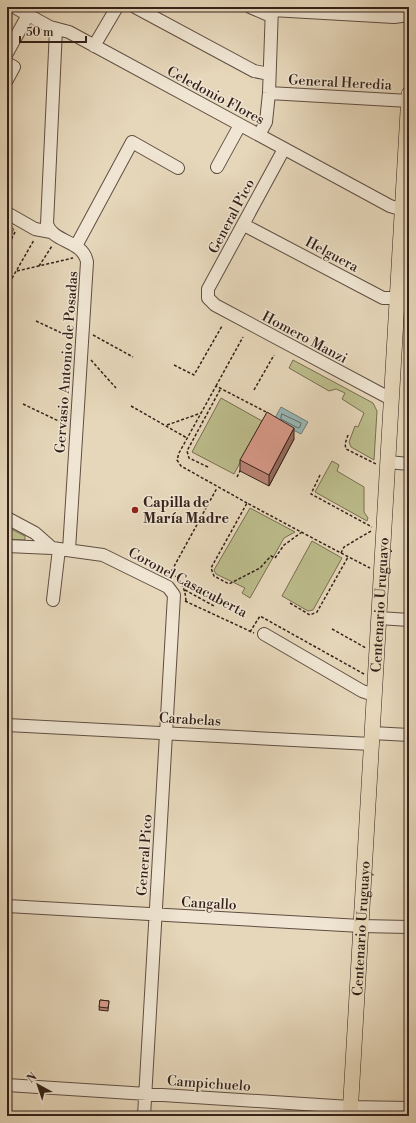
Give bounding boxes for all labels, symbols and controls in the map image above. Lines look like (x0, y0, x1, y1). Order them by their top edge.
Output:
scale bar (20, 18, 86, 44)
text: 50 m (26, 25, 54, 40)
street label: Celedonio Flores (164, 63, 267, 129)
street label: General Heredia (288, 71, 393, 95)
street label: General Pico (205, 176, 259, 257)
street label: Helguera (302, 233, 362, 277)
street label: Gervasio Antonio de Posadas (52, 270, 82, 454)
street label: Homero Manzi (259, 308, 351, 368)
place label: Capilla de María Madre (143, 494, 229, 528)
marker: Capilla de María Madre (130, 505, 140, 515)
street label: Centenario Uruguayo (368, 537, 393, 673)
street label: Coronel Casacuberta (125, 544, 251, 622)
street label: Carabelas (158, 709, 221, 731)
street label: General Pico (133, 813, 157, 897)
street label: Centenario Uruguayo (349, 860, 375, 996)
street label: Cangallo (181, 894, 237, 914)
north arrow (18, 1065, 58, 1105)
text: N (24, 1070, 40, 1086)
street label: Campichuelo (166, 1072, 252, 1096)

